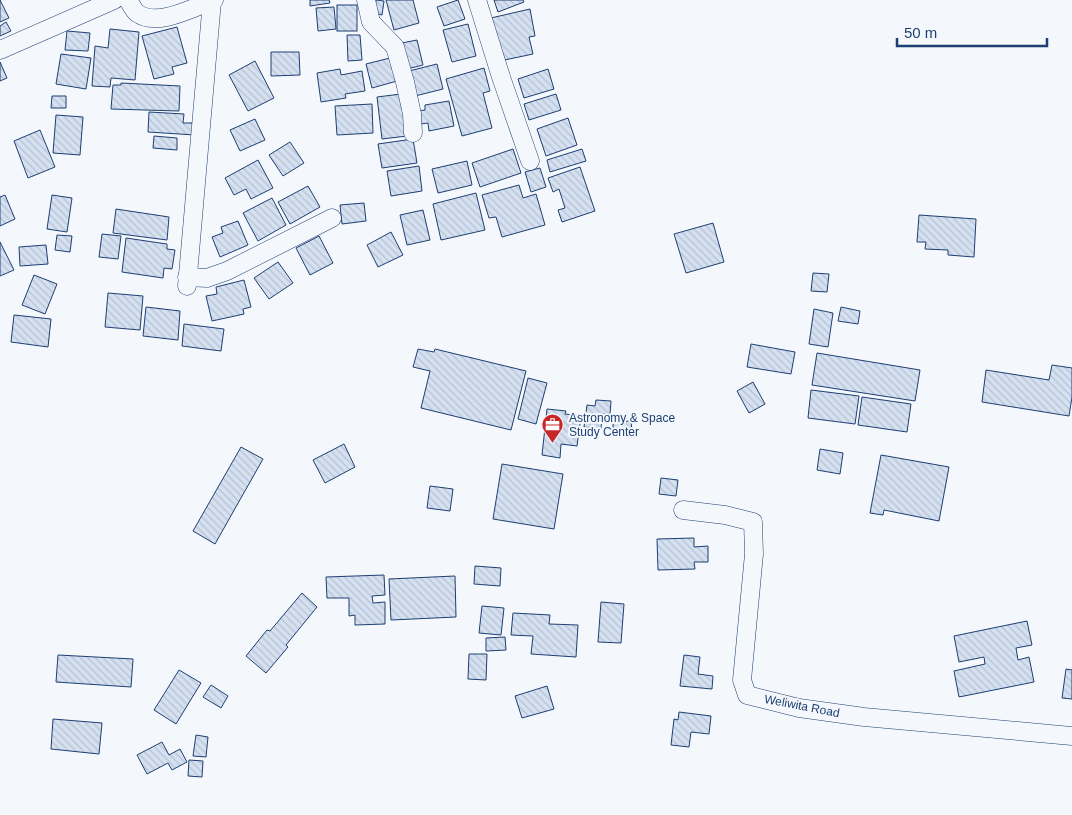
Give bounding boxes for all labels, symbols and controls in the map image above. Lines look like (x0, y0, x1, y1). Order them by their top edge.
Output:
scale bar (897, 15, 1047, 47)
text: 50 m (904, 24, 937, 41)
place label: Astronomy & Space Study Center (569, 411, 675, 439)
office icon: Astronomy & Space Study Center (541, 413, 565, 444)
street label: Weliwita Road (763, 692, 841, 720)

